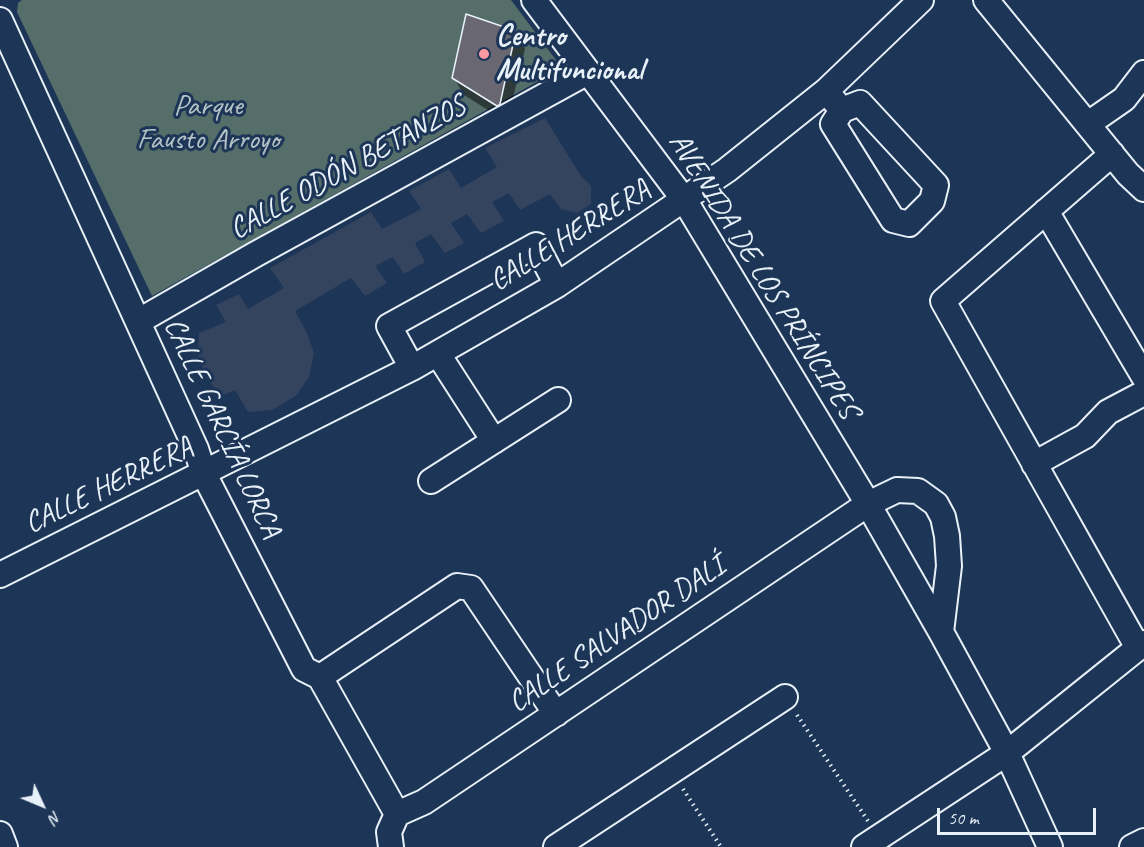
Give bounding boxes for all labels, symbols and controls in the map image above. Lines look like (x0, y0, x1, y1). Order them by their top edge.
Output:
place label: Centro Multifuncional (496, 19, 643, 90)
marker: Centro Multifuncional (477, 47, 491, 61)
park label: Parque Fausto Arroyo (137, 88, 279, 158)
street label: CALLE ODÓN BETANZOS (223, 88, 473, 248)
street label: AVENIDA DE LOS PRÍNCIPES (660, 126, 866, 426)
street label: CALLE HERRERA (483, 172, 657, 300)
street label: CALLE GARCÍA LORCA (155, 312, 289, 544)
street label: CALLE HERRERA (19, 430, 199, 542)
street label: CALLE SALVADOR DALÍ (502, 549, 732, 721)
north arrow (12, 775, 72, 835)
scale bar (940, 796, 1099, 834)
text: N (44, 807, 66, 828)
text: 50 m (948, 807, 979, 829)

